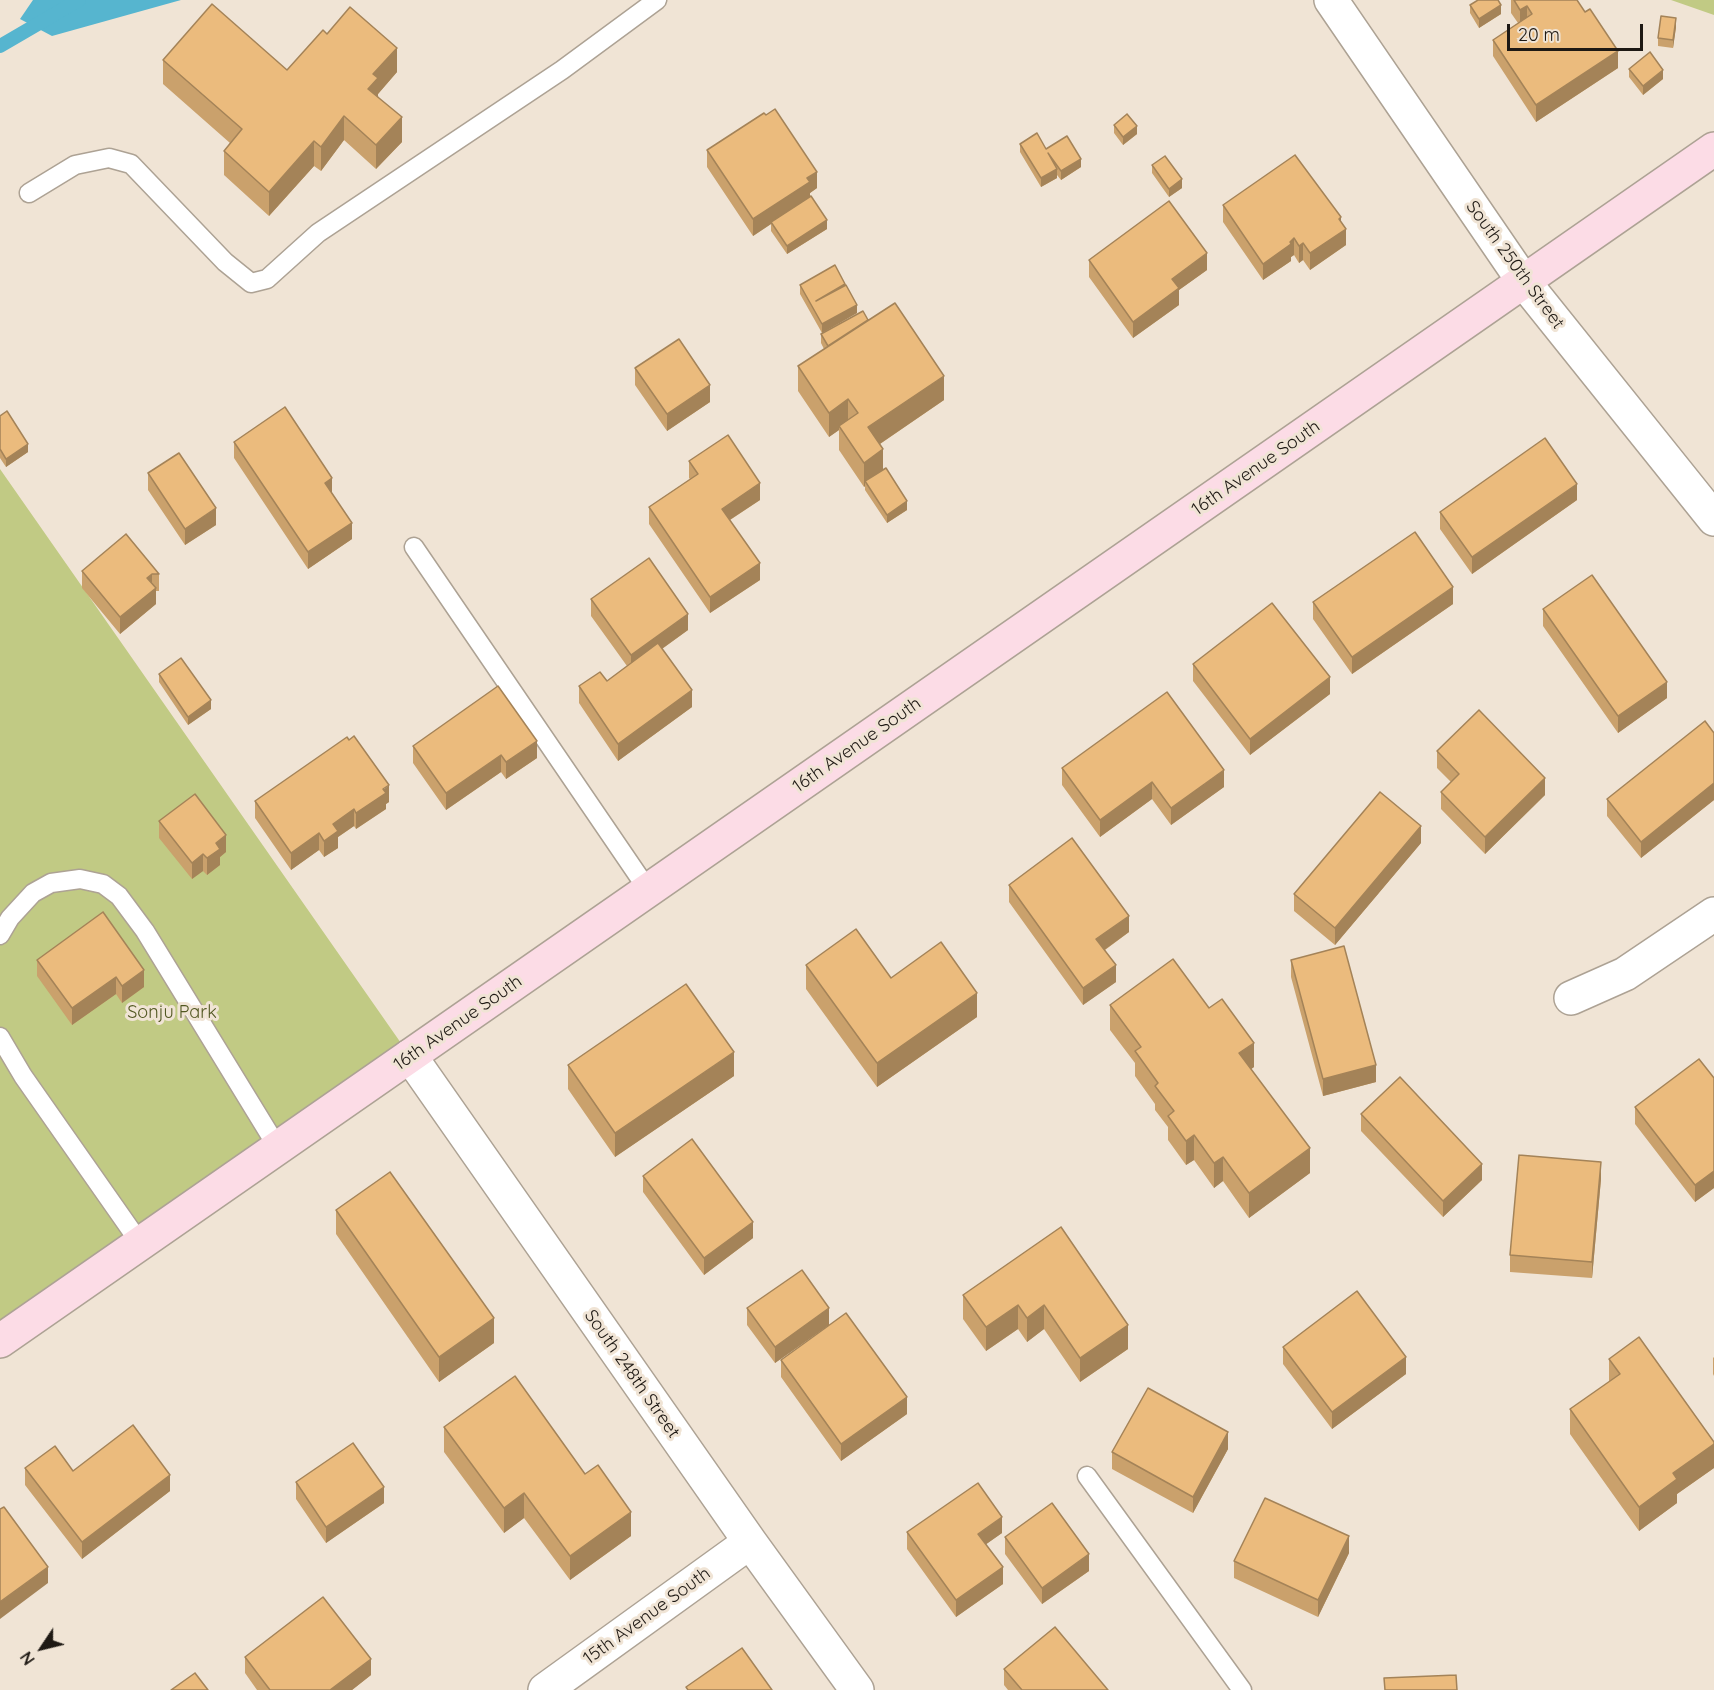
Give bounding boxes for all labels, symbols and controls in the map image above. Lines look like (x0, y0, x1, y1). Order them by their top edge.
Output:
scale bar (1510, 12, 1646, 50)
text: 20 m (1518, 23, 1560, 46)
street label: South 250th Street (1461, 197, 1569, 333)
street label: 16th Avenue South (1188, 416, 1324, 520)
street label: 16th Avenue South (789, 693, 925, 797)
street label: 16th Avenue South (390, 971, 526, 1075)
park label: Sonju Park (127, 1002, 217, 1024)
street label: South 248th Street (580, 1306, 684, 1442)
street label: 15th Avenue South (579, 1563, 715, 1669)
north arrow (12, 1618, 72, 1678)
text: N (16, 1648, 39, 1669)

